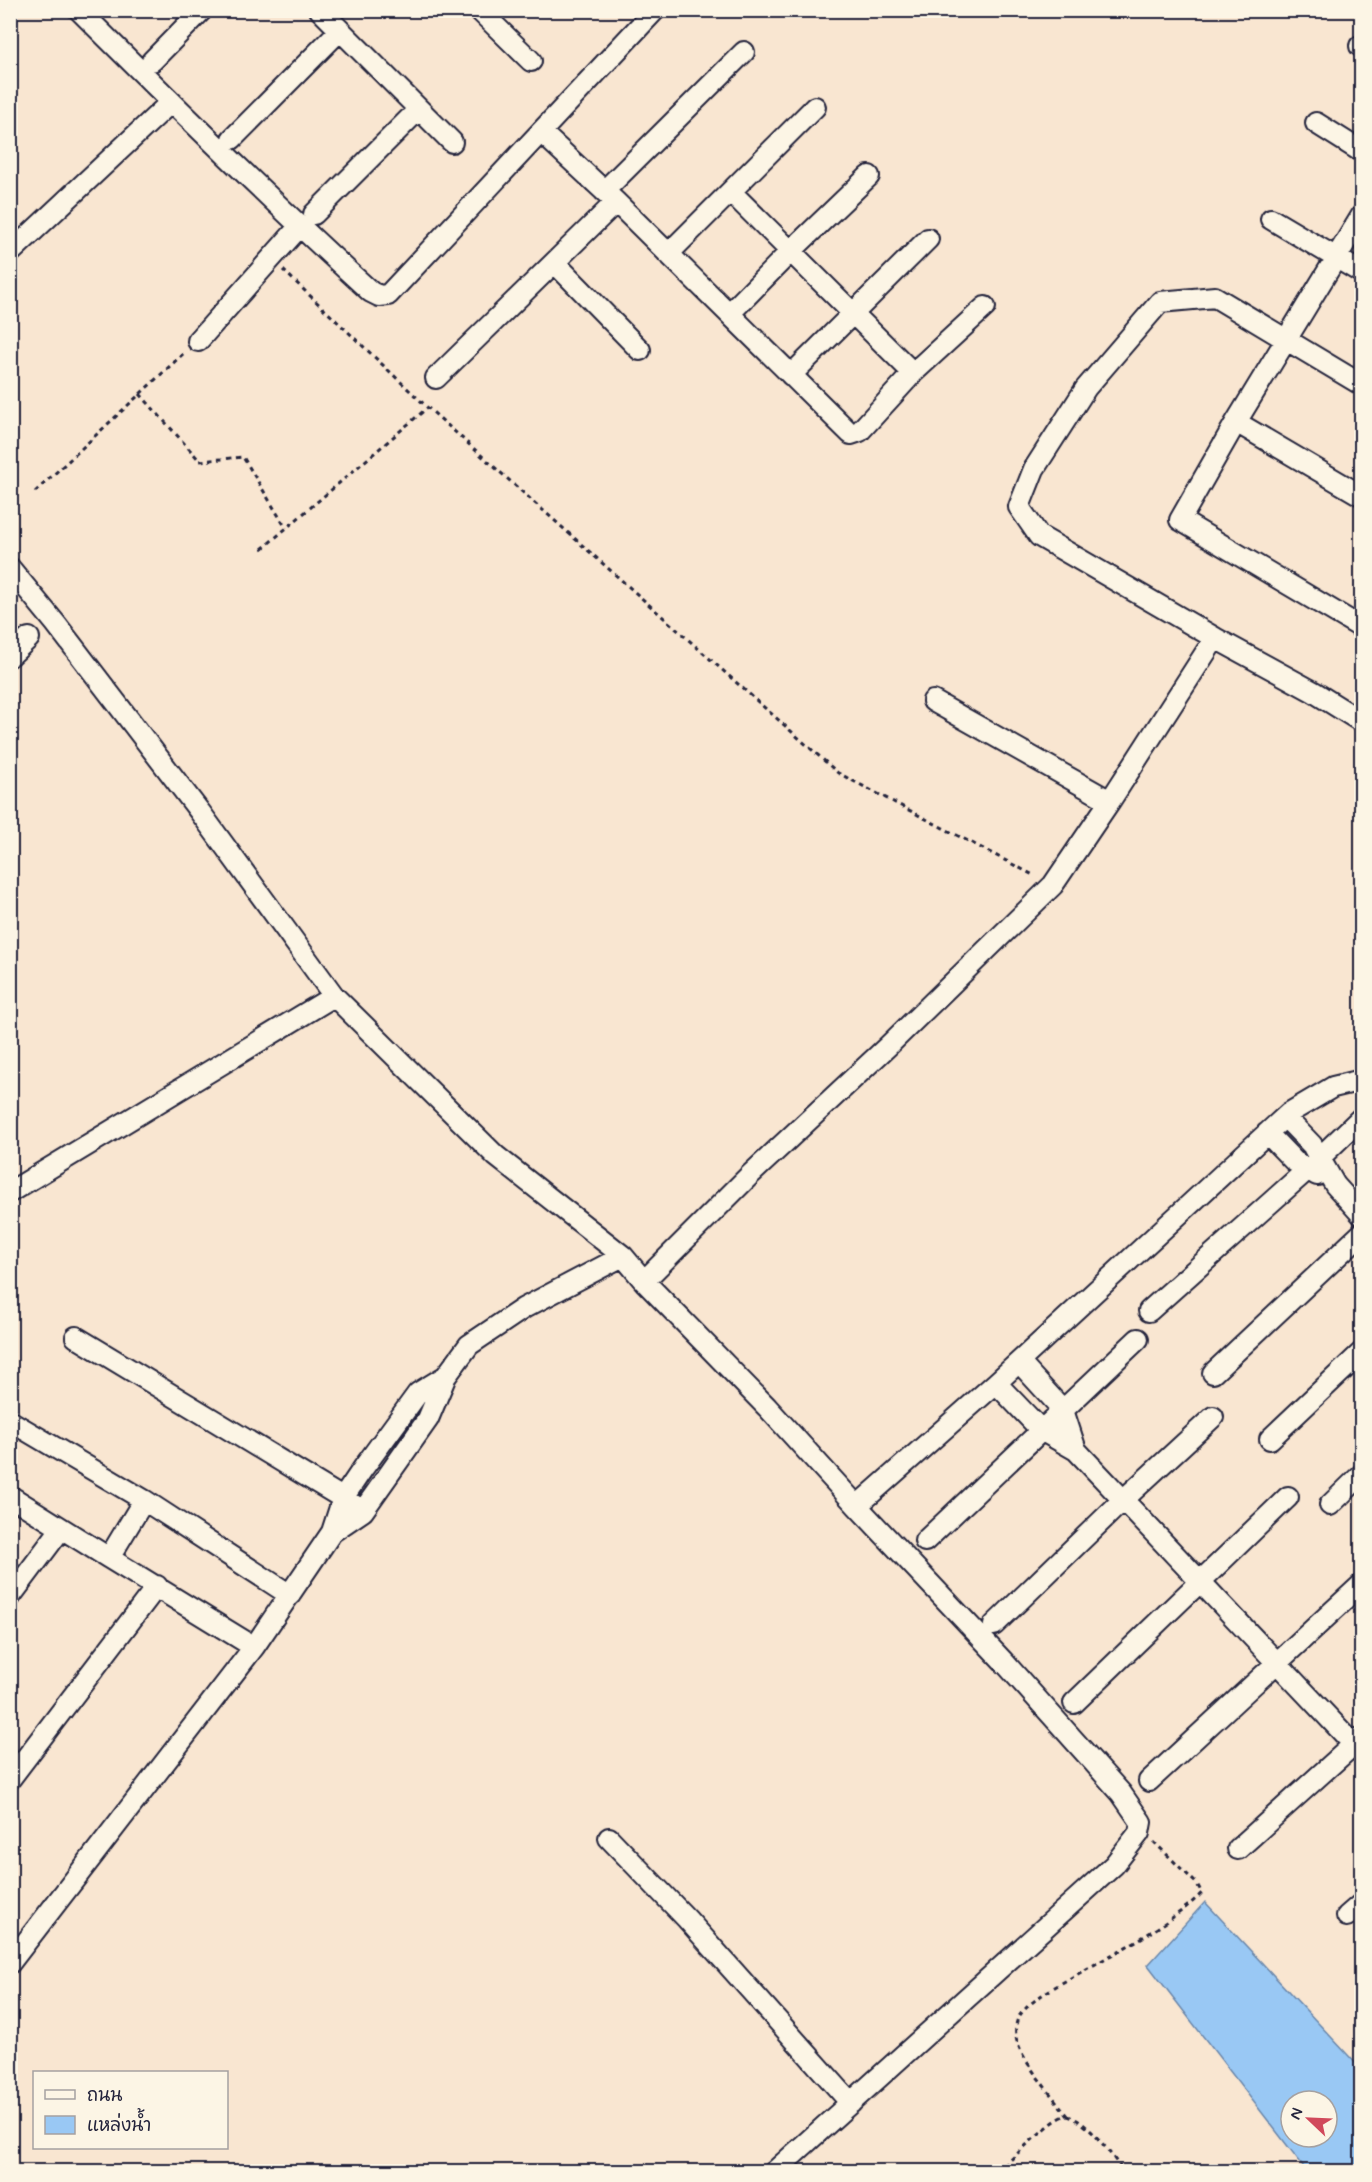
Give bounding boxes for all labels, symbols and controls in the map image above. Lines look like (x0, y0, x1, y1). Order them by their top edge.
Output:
legend (33, 2071, 228, 2149)
text: ถนน (87, 2084, 122, 2108)
north arrow (1279, 2089, 1339, 2149)
text: N (1285, 2105, 1308, 2123)
text: แหล่งน้ำ (87, 2108, 151, 2138)

